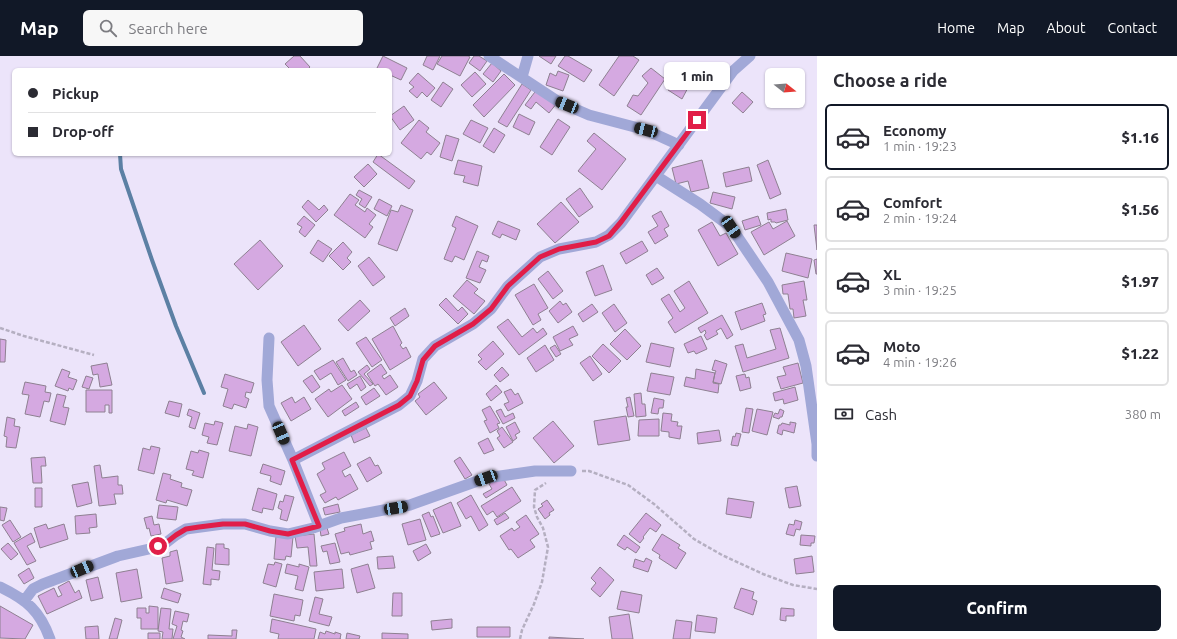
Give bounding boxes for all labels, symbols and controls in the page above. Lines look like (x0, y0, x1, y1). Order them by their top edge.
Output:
search box (83, 10, 363, 46)
text: Map (20, 17, 59, 39)
icon: search (97, 17, 119, 39)
text: Search here (129, 20, 208, 37)
text: Home (937, 20, 975, 36)
text: Map (997, 20, 1025, 36)
text: About (1047, 20, 1086, 36)
text: Contact (1108, 20, 1157, 36)
callout: 1 min (664, 62, 730, 90)
north arrow (765, 68, 805, 108)
map controls (765, 68, 805, 108)
text: 1 min (680, 69, 714, 83)
text: Choose a ride (833, 70, 947, 90)
text: Pickup (52, 85, 99, 102)
car (554, 95, 580, 115)
route end (688, 111, 706, 129)
icon: car (835, 119, 871, 155)
car (633, 121, 659, 139)
text: Economy (883, 122, 947, 139)
text: Drop-off (52, 123, 114, 140)
text: $1.16 (1121, 129, 1159, 146)
text: 1 min · 19:23 (883, 139, 957, 153)
icon: car (835, 191, 871, 227)
text: Comfort (883, 194, 942, 211)
text: $1.56 (1121, 201, 1159, 218)
text: 2 min · 19:24 (883, 211, 957, 225)
car (719, 214, 743, 240)
icon: car (835, 263, 871, 299)
text: XL (883, 266, 901, 283)
text: $1.97 (1121, 273, 1159, 290)
text: 3 min · 19:25 (883, 283, 957, 297)
icon: car (835, 335, 871, 371)
text: Moto (883, 338, 921, 355)
text: $1.22 (1121, 345, 1159, 362)
text: 4 min · 19:26 (883, 355, 957, 369)
icon: cash (833, 403, 855, 425)
text: Cash (865, 406, 897, 423)
text: 380 m (1125, 407, 1161, 421)
car (271, 420, 291, 446)
car (473, 468, 499, 488)
car (383, 500, 409, 516)
route start (149, 537, 167, 555)
car (69, 559, 95, 579)
button: Confirm (833, 585, 1161, 631)

